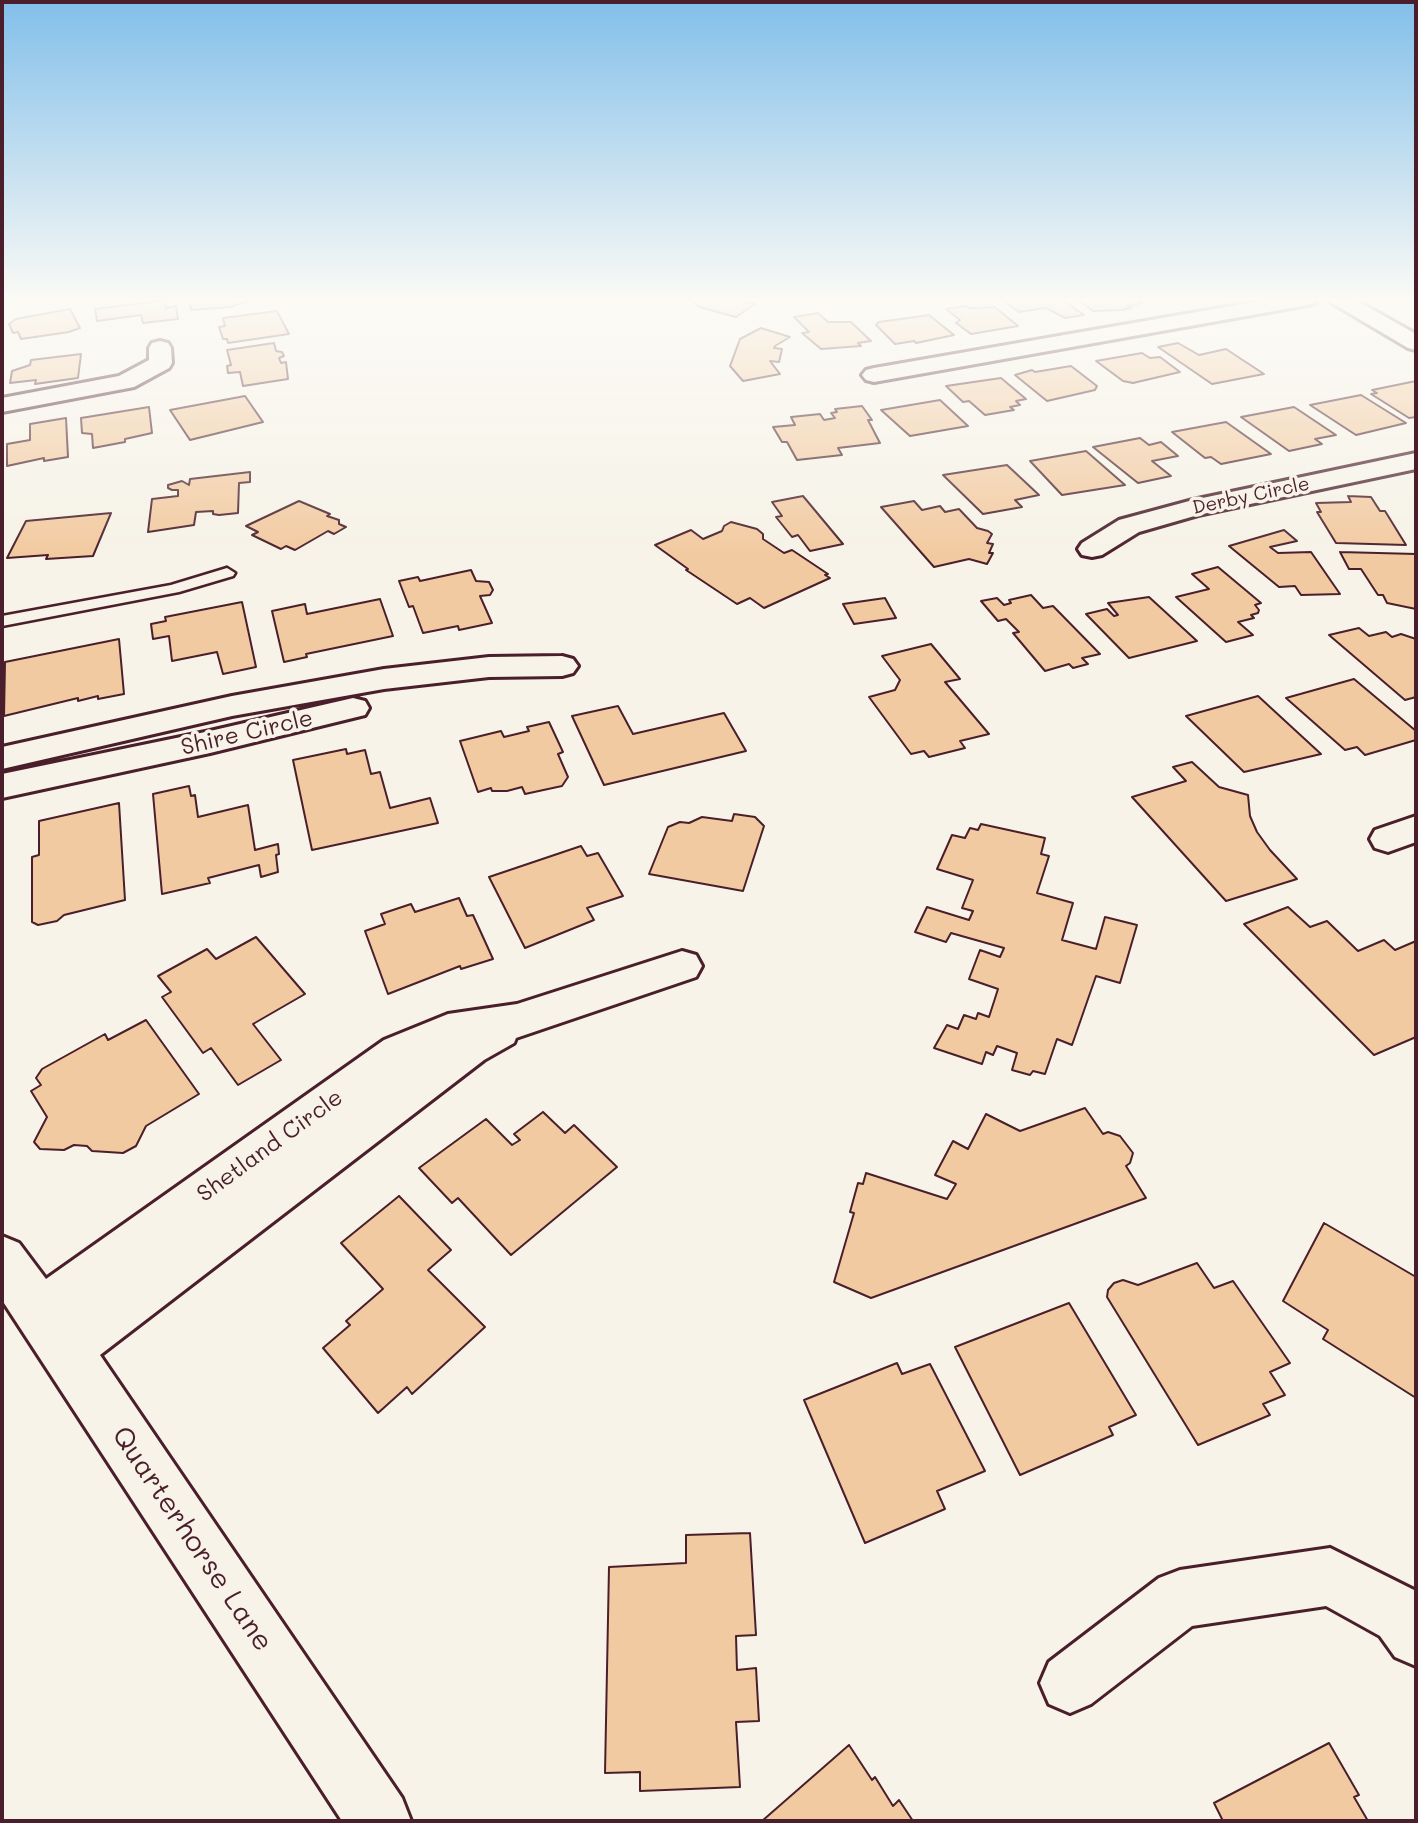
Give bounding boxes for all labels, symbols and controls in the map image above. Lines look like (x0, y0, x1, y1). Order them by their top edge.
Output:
street label: Derby Circle (1190, 472, 1312, 520)
street label: Shire Circle (178, 704, 316, 762)
street label: Shetland Circle (192, 1084, 348, 1208)
street label: Quarterhorse Lane (104, 1420, 280, 1658)

